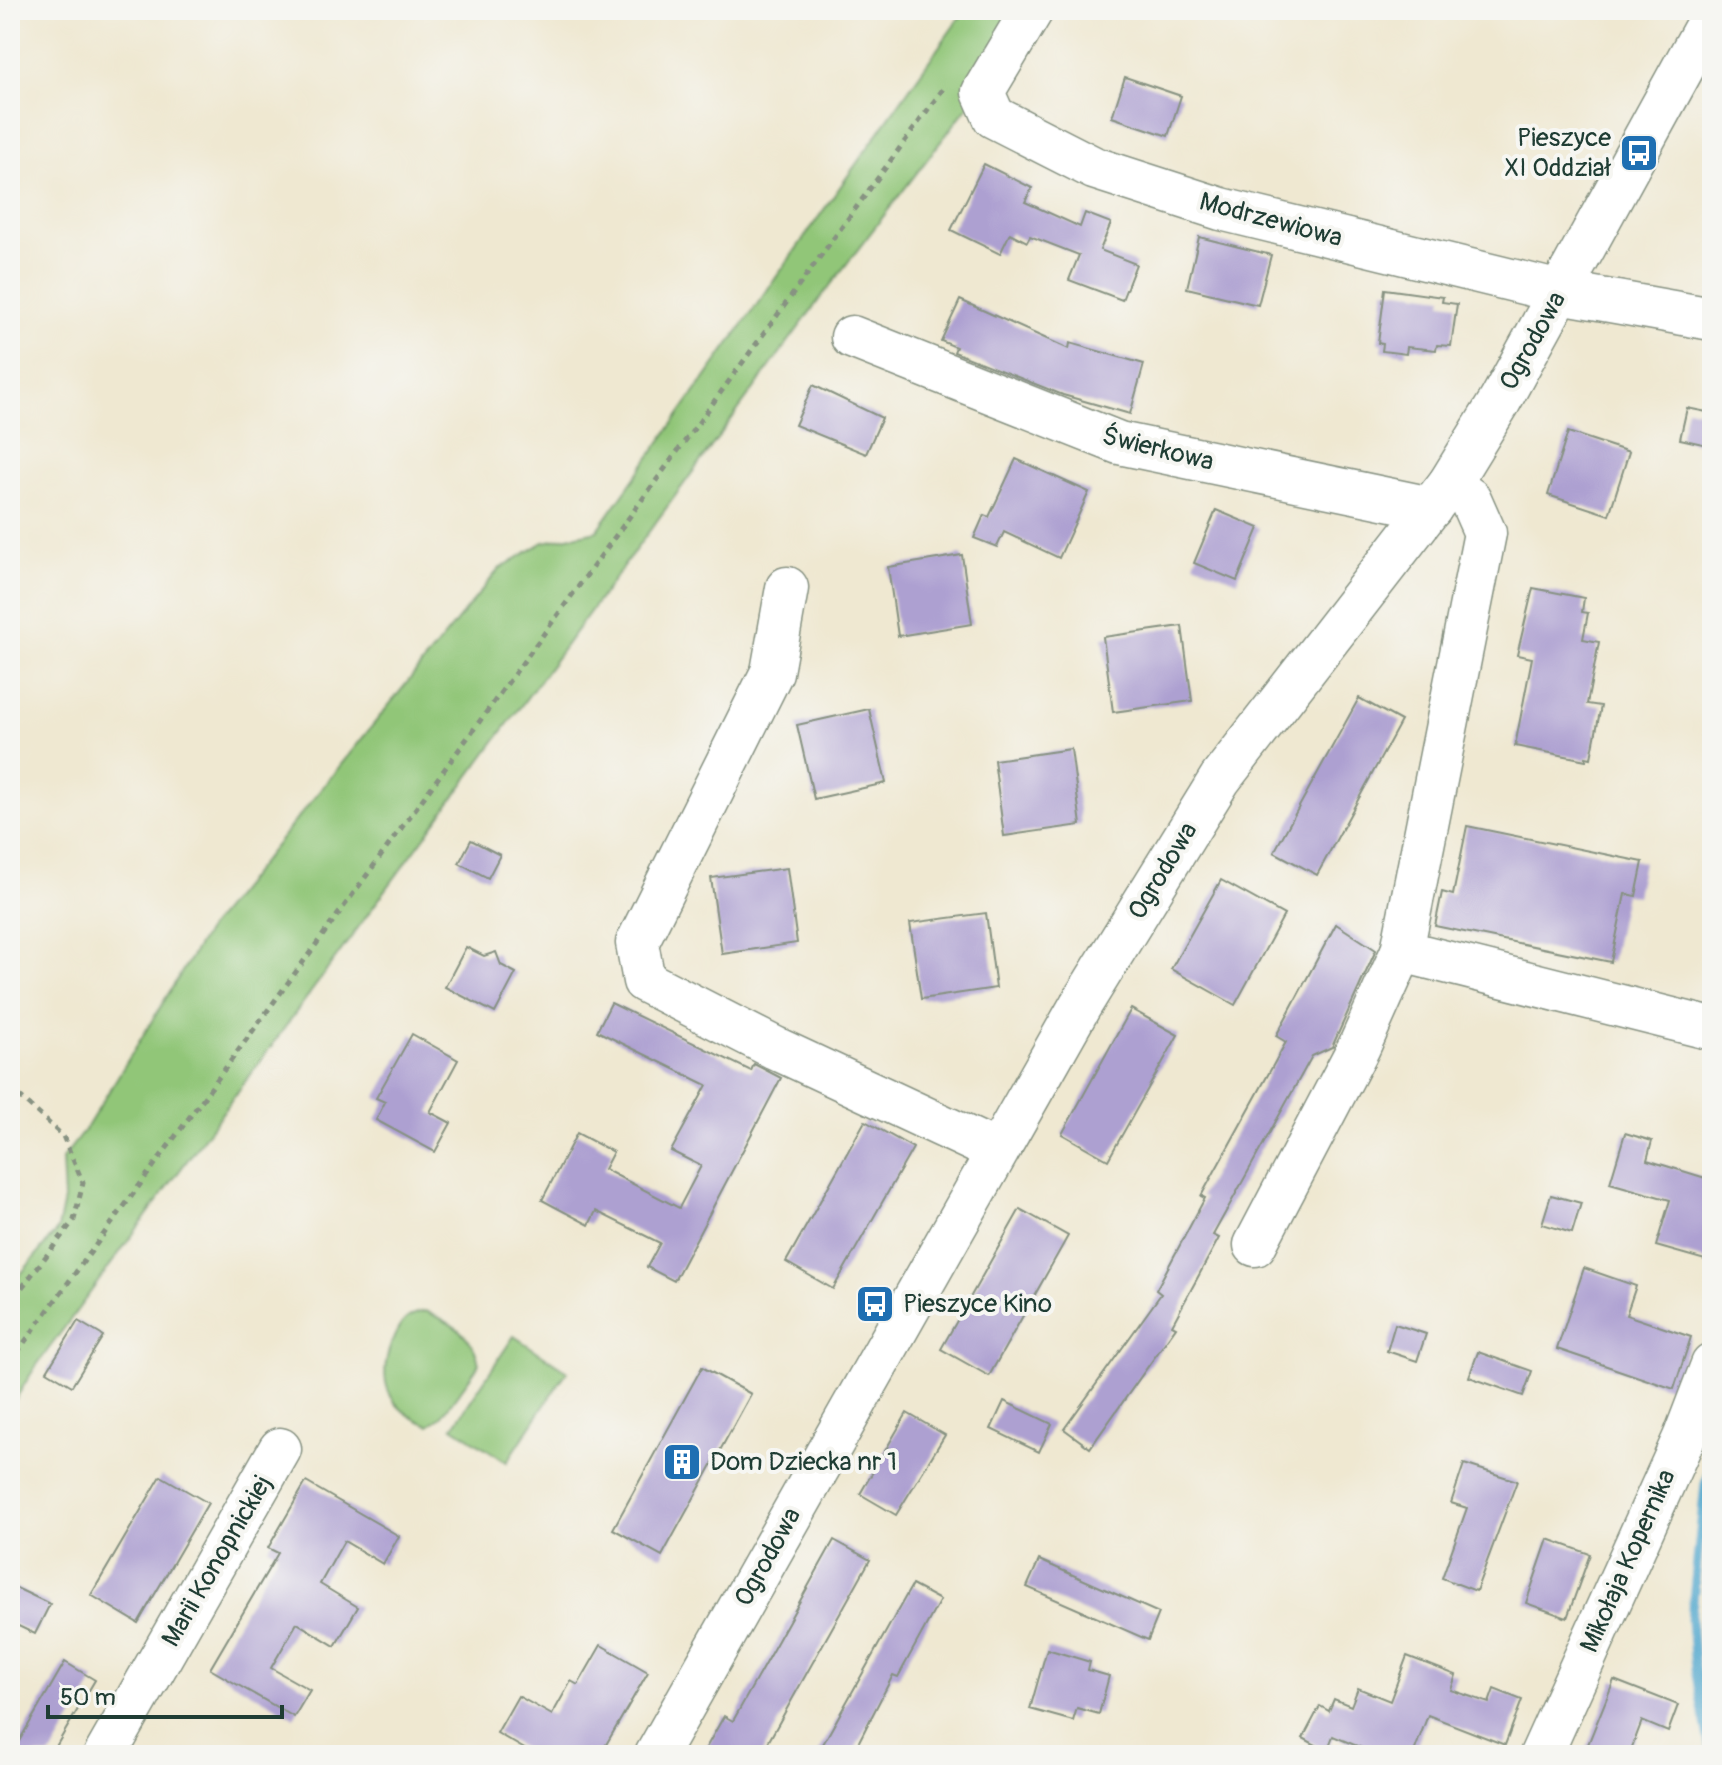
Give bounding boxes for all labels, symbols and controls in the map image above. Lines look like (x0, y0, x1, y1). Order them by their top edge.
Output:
place label: Pieszyce XI Oddział (1505, 122, 1612, 184)
bus stop icon: Pieszyce XI Oddział (1618, 132, 1660, 174)
street label: Modrzewiowa (1196, 186, 1346, 254)
street label: Ogrodowa (1493, 286, 1573, 396)
street label: Świerkowa (1099, 420, 1217, 478)
street label: Ogrodowa (1121, 817, 1205, 925)
bus stop icon: Pieszyce Kino (854, 1283, 896, 1325)
place label: Pieszyce Kino (903, 1288, 1052, 1320)
building icon: Dom Dziecka nr 1 (661, 1441, 703, 1483)
place label: Dom Dziecka nr 1 (710, 1446, 897, 1478)
street label: Mikołaja Kopernika (1573, 1465, 1683, 1657)
street label: Marii Konopnickiej (155, 1469, 279, 1653)
street label: Ogrodowa (728, 1502, 808, 1612)
scale bar (48, 1669, 282, 1719)
text: 50 m (60, 1683, 116, 1712)

